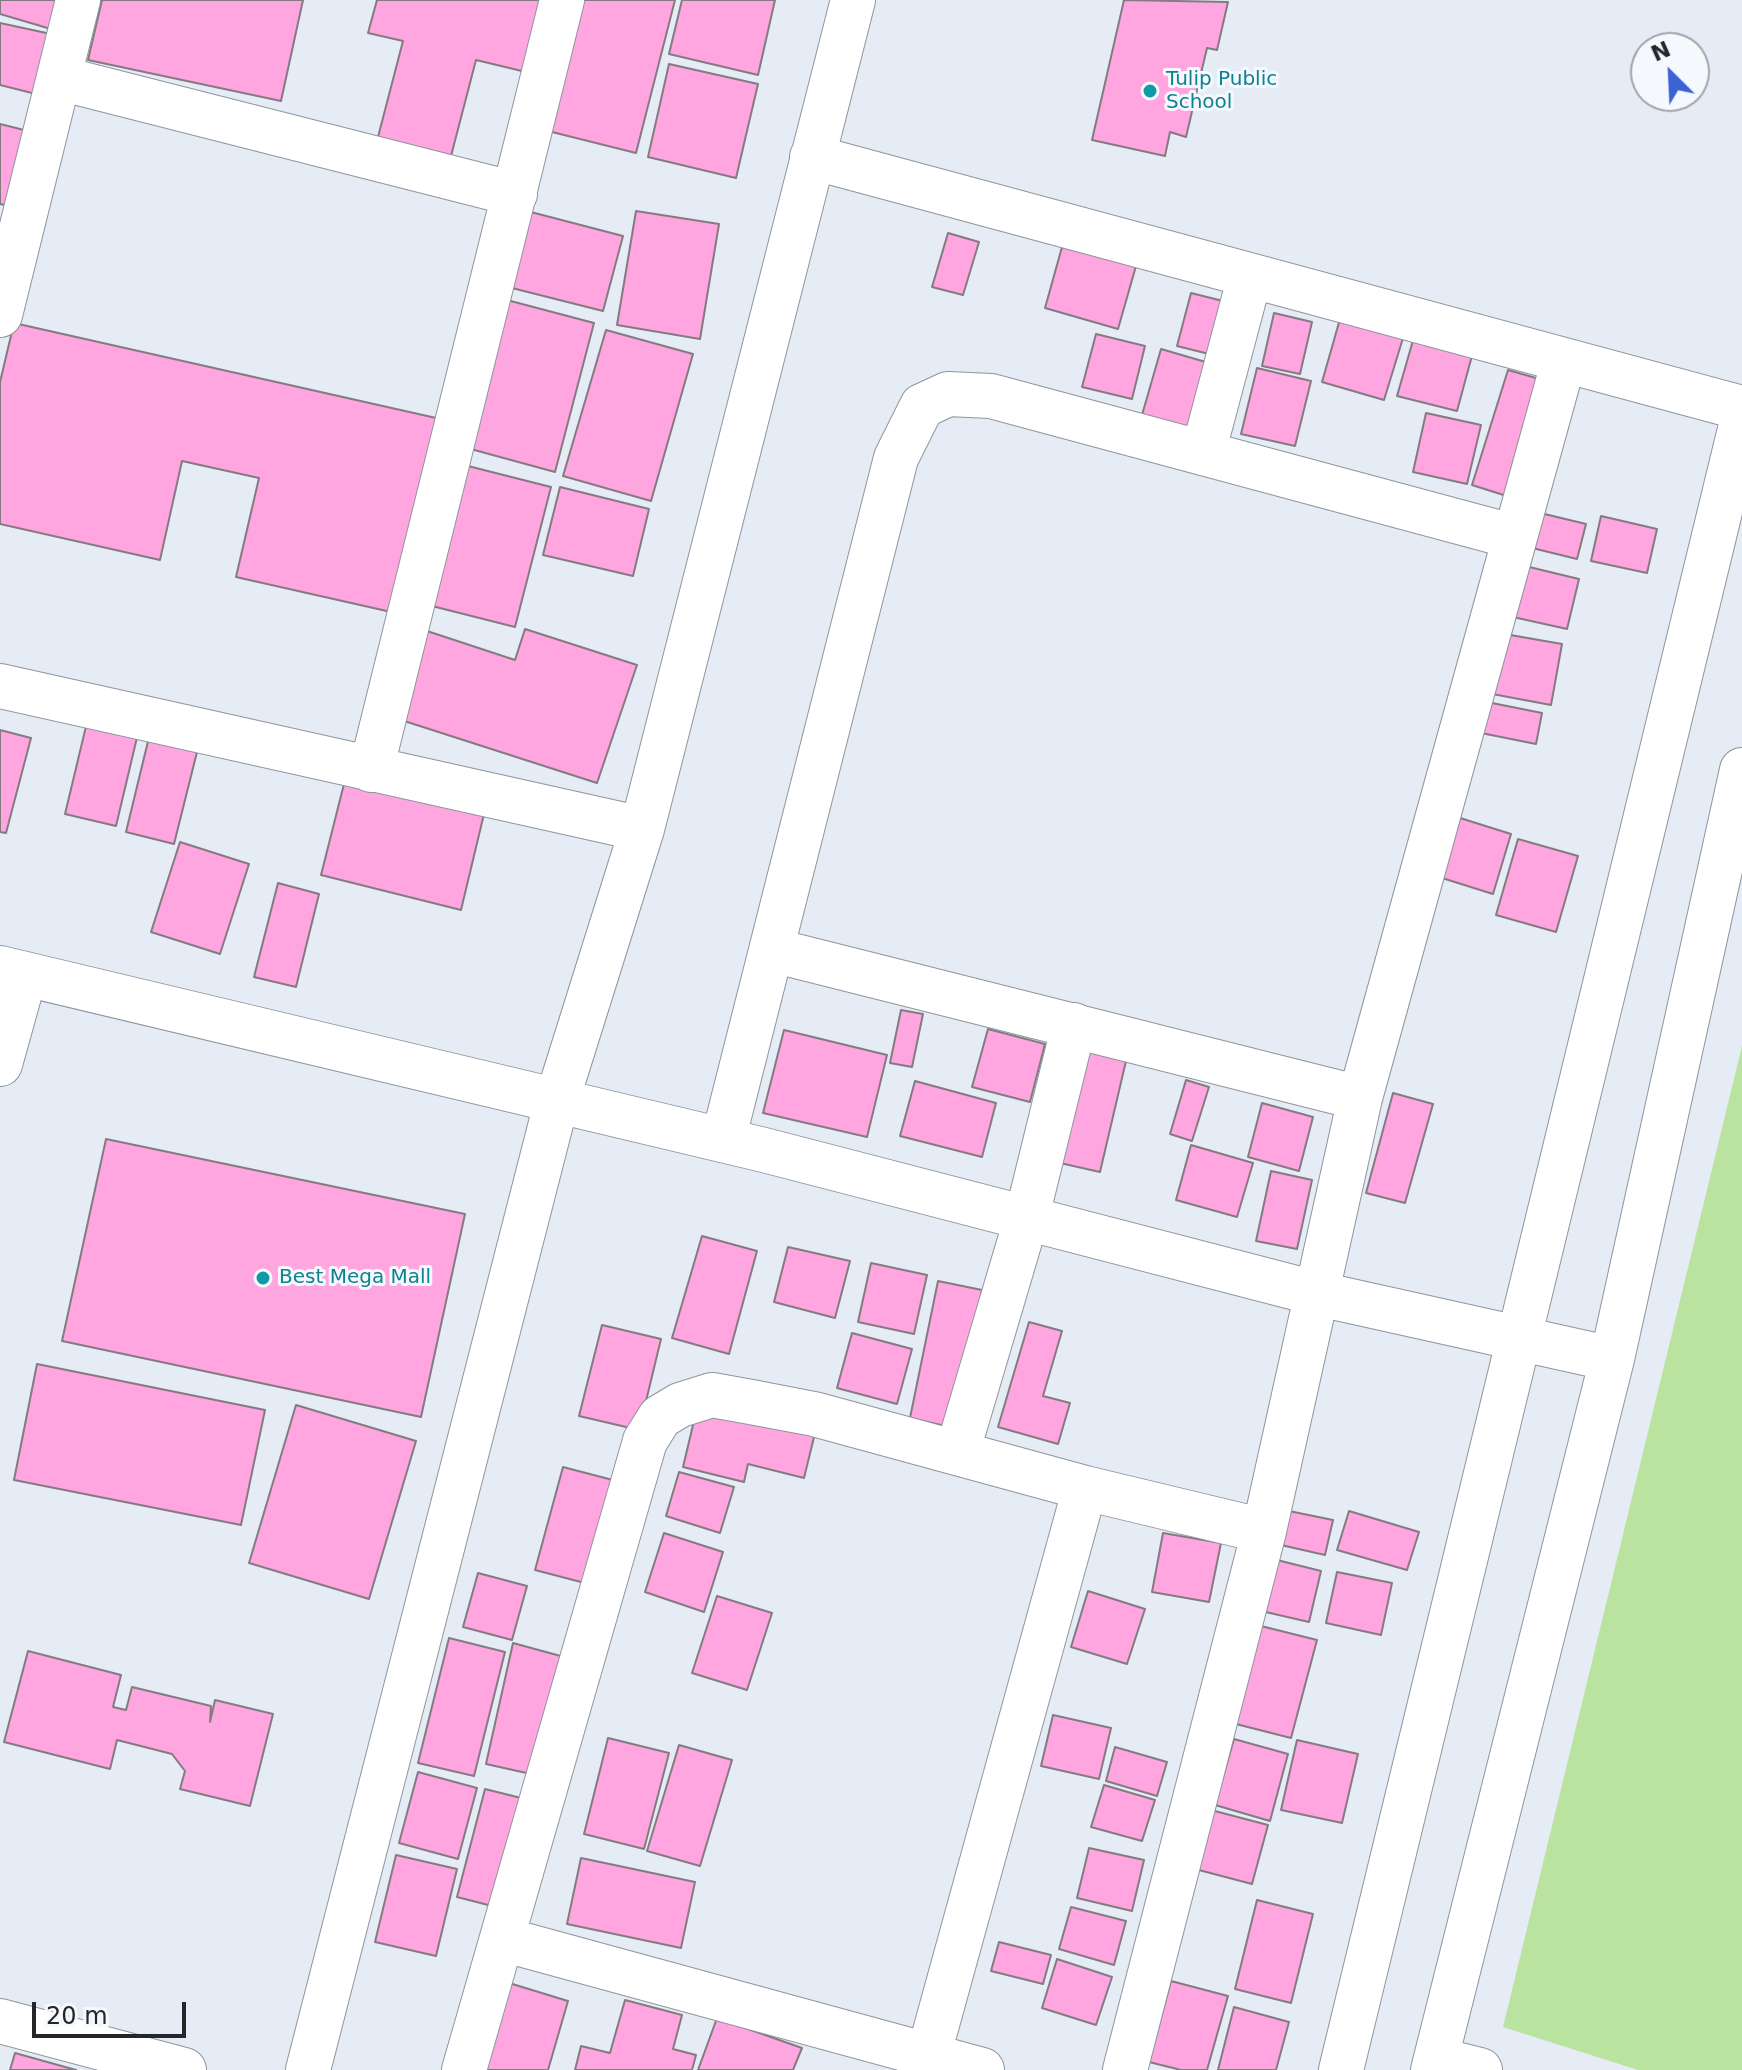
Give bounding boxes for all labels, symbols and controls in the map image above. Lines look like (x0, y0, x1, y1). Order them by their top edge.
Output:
north arrow (1630, 32, 1710, 112)
text: N (1647, 36, 1674, 67)
place label: Tulip Public School (1166, 68, 1277, 115)
marker: Tulip Public School (1141, 82, 1159, 100)
place label: Best Mega Mall (279, 1266, 431, 1290)
marker: Best Mega Mall (254, 1269, 272, 1287)
scale bar (36, 1986, 190, 2036)
text: 20 m (46, 2002, 108, 2030)

